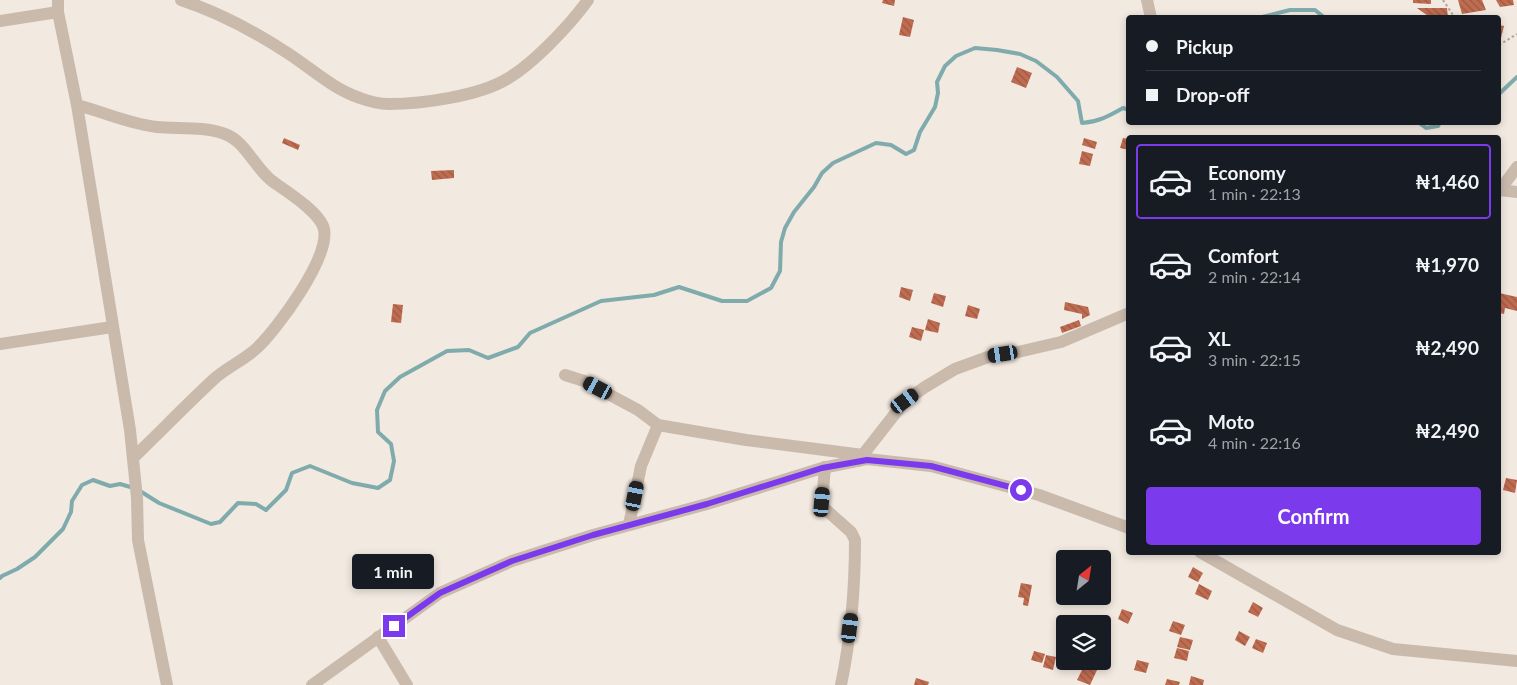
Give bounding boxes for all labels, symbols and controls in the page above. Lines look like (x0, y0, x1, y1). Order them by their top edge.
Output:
text: Pickup (1176, 35, 1233, 58)
text: Drop-off (1176, 83, 1250, 106)
icon: car (1148, 159, 1193, 204)
text: Economy (1208, 161, 1286, 184)
text: ₦1,460 (1415, 170, 1479, 193)
text: 1 min · 22:13 (1208, 184, 1301, 203)
icon: car (1148, 242, 1193, 287)
text: Comfort (1208, 244, 1279, 267)
text: ₦1,970 (1415, 253, 1479, 276)
text: 2 min · 22:14 (1208, 267, 1301, 286)
icon: car (1148, 325, 1193, 370)
text: XL (1208, 327, 1231, 350)
text: ₦2,490 (1415, 336, 1479, 359)
car (987, 344, 1018, 364)
text: 3 min · 22:15 (1208, 350, 1301, 369)
car (581, 374, 614, 402)
car (888, 386, 921, 416)
icon: car (1148, 408, 1193, 453)
text: Moto (1208, 410, 1254, 433)
text: ₦2,490 (1415, 419, 1479, 442)
text: 4 min · 22:16 (1208, 433, 1301, 452)
route start (1010, 479, 1032, 501)
car (624, 480, 645, 512)
car (813, 486, 830, 518)
button: Confirm (1146, 487, 1481, 545)
north arrow (1056, 550, 1111, 605)
map controls (1056, 550, 1111, 670)
callout: 1 min (353, 554, 435, 588)
text: 1 min (373, 562, 413, 581)
car (840, 612, 859, 644)
route end (383, 615, 405, 637)
button: layers (1056, 615, 1111, 670)

